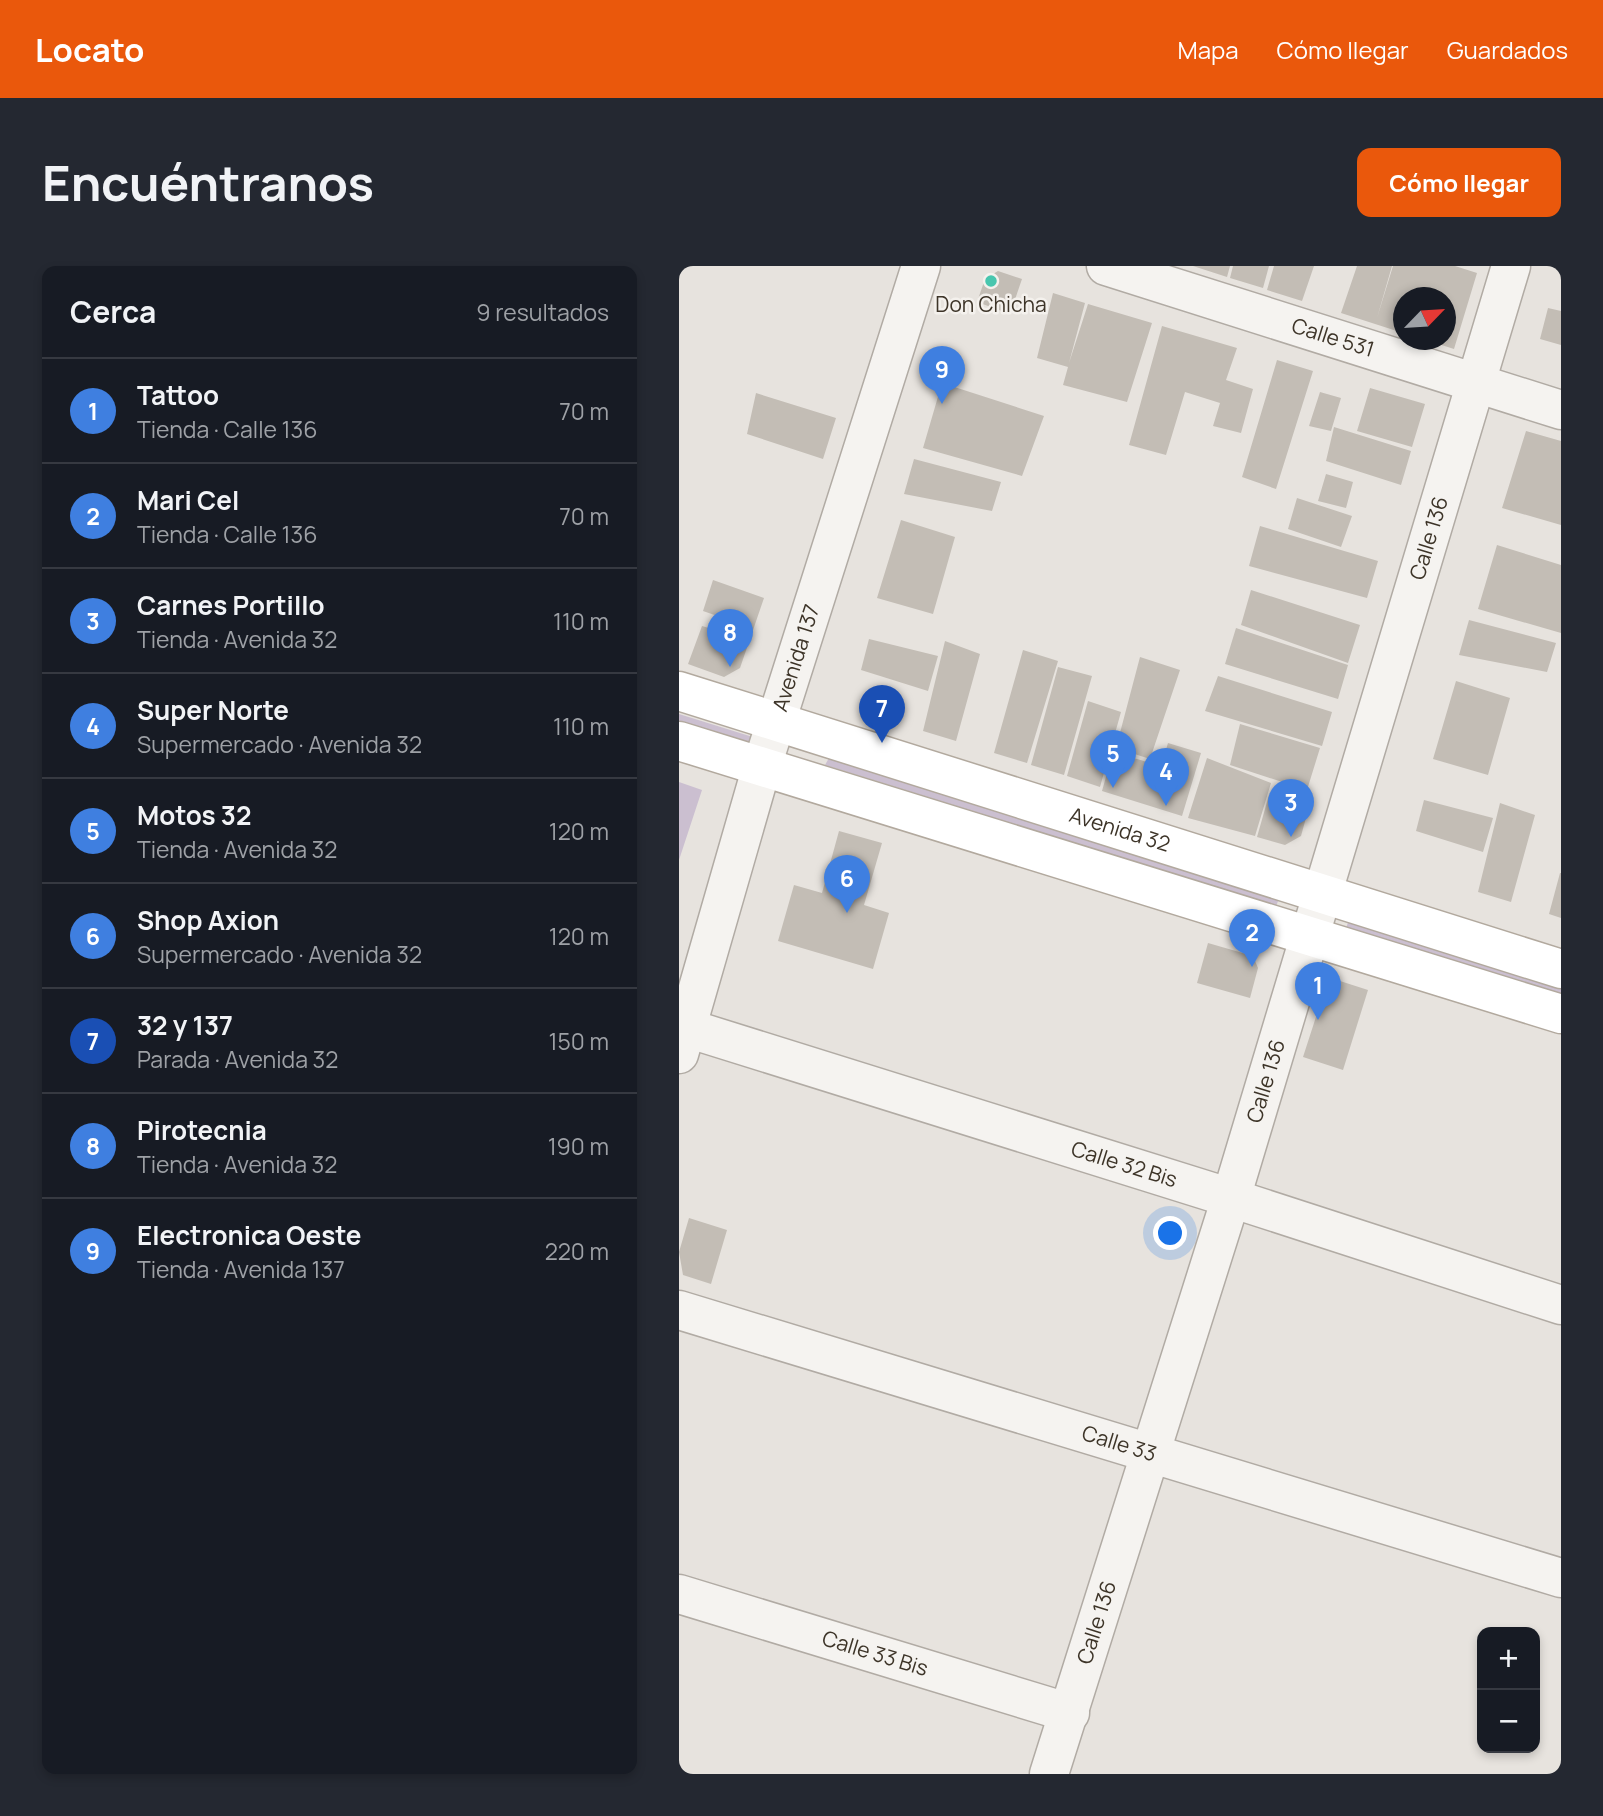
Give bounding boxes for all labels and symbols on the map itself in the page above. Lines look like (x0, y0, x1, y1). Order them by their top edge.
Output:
marker: Don Chicha (983, 273, 999, 289)
north arrow (1393, 287, 1456, 350)
place label: Don Chicha (935, 290, 1047, 318)
street label: Calle 531 (1288, 311, 1378, 363)
pin: 9 (919, 346, 965, 404)
street label: Calle 136 (1403, 493, 1454, 583)
street label: Avenida 137 (765, 601, 826, 715)
pin: 8 (707, 609, 753, 667)
pin: 7 (859, 685, 905, 743)
pin: 5 (1090, 730, 1136, 788)
pin: 4 (1143, 748, 1189, 806)
pin: 3 (1268, 779, 1314, 837)
street label: Avenida 32 (1066, 800, 1174, 858)
pin: 6 (824, 855, 870, 913)
pin: 2 (1229, 909, 1275, 967)
pin: 1 (1295, 962, 1341, 1020)
street label: Calle 136 (1239, 1036, 1291, 1126)
street label: Calle 32 Bis (1068, 1134, 1181, 1193)
your location (1153, 1216, 1187, 1250)
street label: Calle 33 (1079, 1418, 1160, 1467)
street label: Calle 136 (1070, 1577, 1122, 1667)
street label: Calle 33 Bis (819, 1623, 932, 1682)

